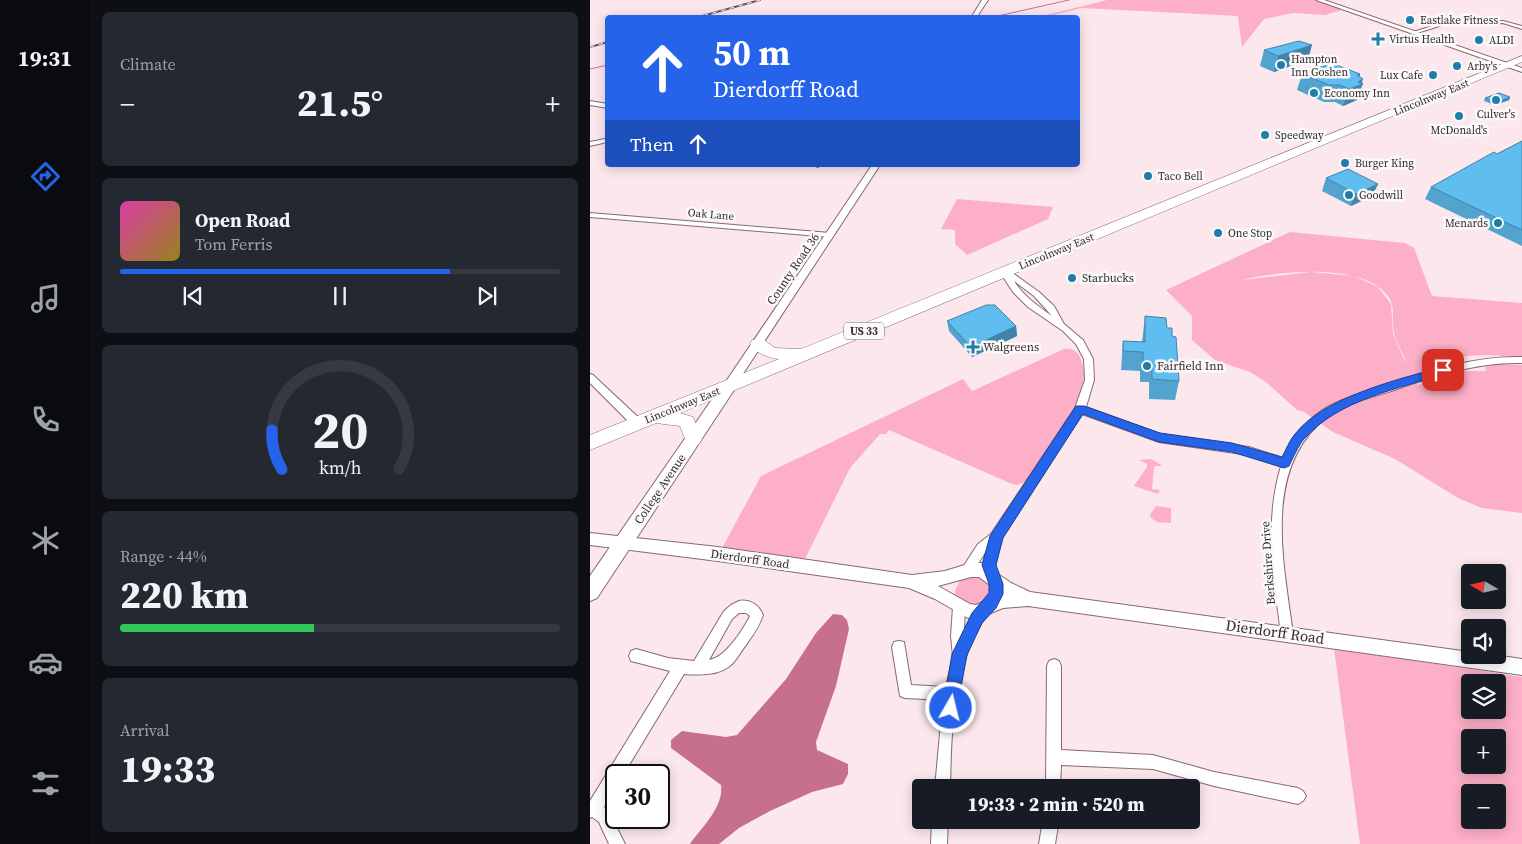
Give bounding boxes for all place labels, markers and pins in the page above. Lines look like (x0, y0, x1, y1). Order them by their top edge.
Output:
place label: Eastlake Fitness (1420, 13, 1498, 28)
marker: Eastlake Fitness (1404, 14, 1416, 26)
marker: Virtus Health (1371, 32, 1385, 46)
place label: Virtus Health (1389, 32, 1455, 47)
place label: ALDI (1489, 33, 1514, 48)
marker: ALDI (1473, 34, 1485, 46)
place label: Hampton Inn Goshen (1291, 52, 1348, 80)
marker: Hampton Inn Goshen (1275, 59, 1287, 71)
place label: Arby's (1467, 59, 1497, 74)
marker: Arby's (1451, 60, 1463, 72)
place label: Lux Cafe (1380, 68, 1423, 83)
marker: Lux Cafe (1427, 69, 1439, 81)
place label: Economy Inn (1324, 86, 1390, 101)
marker: Economy Inn (1308, 87, 1320, 99)
marker: Culver's (1490, 94, 1502, 106)
place label: Culver's (1477, 107, 1515, 122)
marker: McDonald's (1453, 110, 1465, 122)
place label: McDonald's (1431, 123, 1488, 138)
place label: Speedway (1275, 128, 1324, 143)
marker: Speedway (1259, 129, 1271, 141)
place label: Burger King (1355, 156, 1414, 171)
marker: Burger King (1339, 157, 1351, 169)
place label: Taco Bell (1158, 169, 1203, 184)
marker: Taco Bell (1142, 170, 1154, 182)
place label: Goodwill (1359, 188, 1403, 203)
marker: Goodwill (1343, 189, 1355, 201)
place label: Menards (1445, 216, 1488, 231)
marker: Menards (1492, 217, 1504, 229)
place label: One Stop (1228, 226, 1272, 241)
marker: One Stop (1212, 227, 1224, 239)
place label: Starbucks (1082, 270, 1134, 286)
marker: Starbucks (1066, 272, 1078, 284)
place label: Walgreens (983, 339, 1039, 355)
marker: Walgreens (967, 341, 979, 353)
pin (1422, 349, 1464, 391)
place label: Fairfield Inn (1157, 358, 1224, 374)
marker: Fairfield Inn (1141, 360, 1153, 372)

